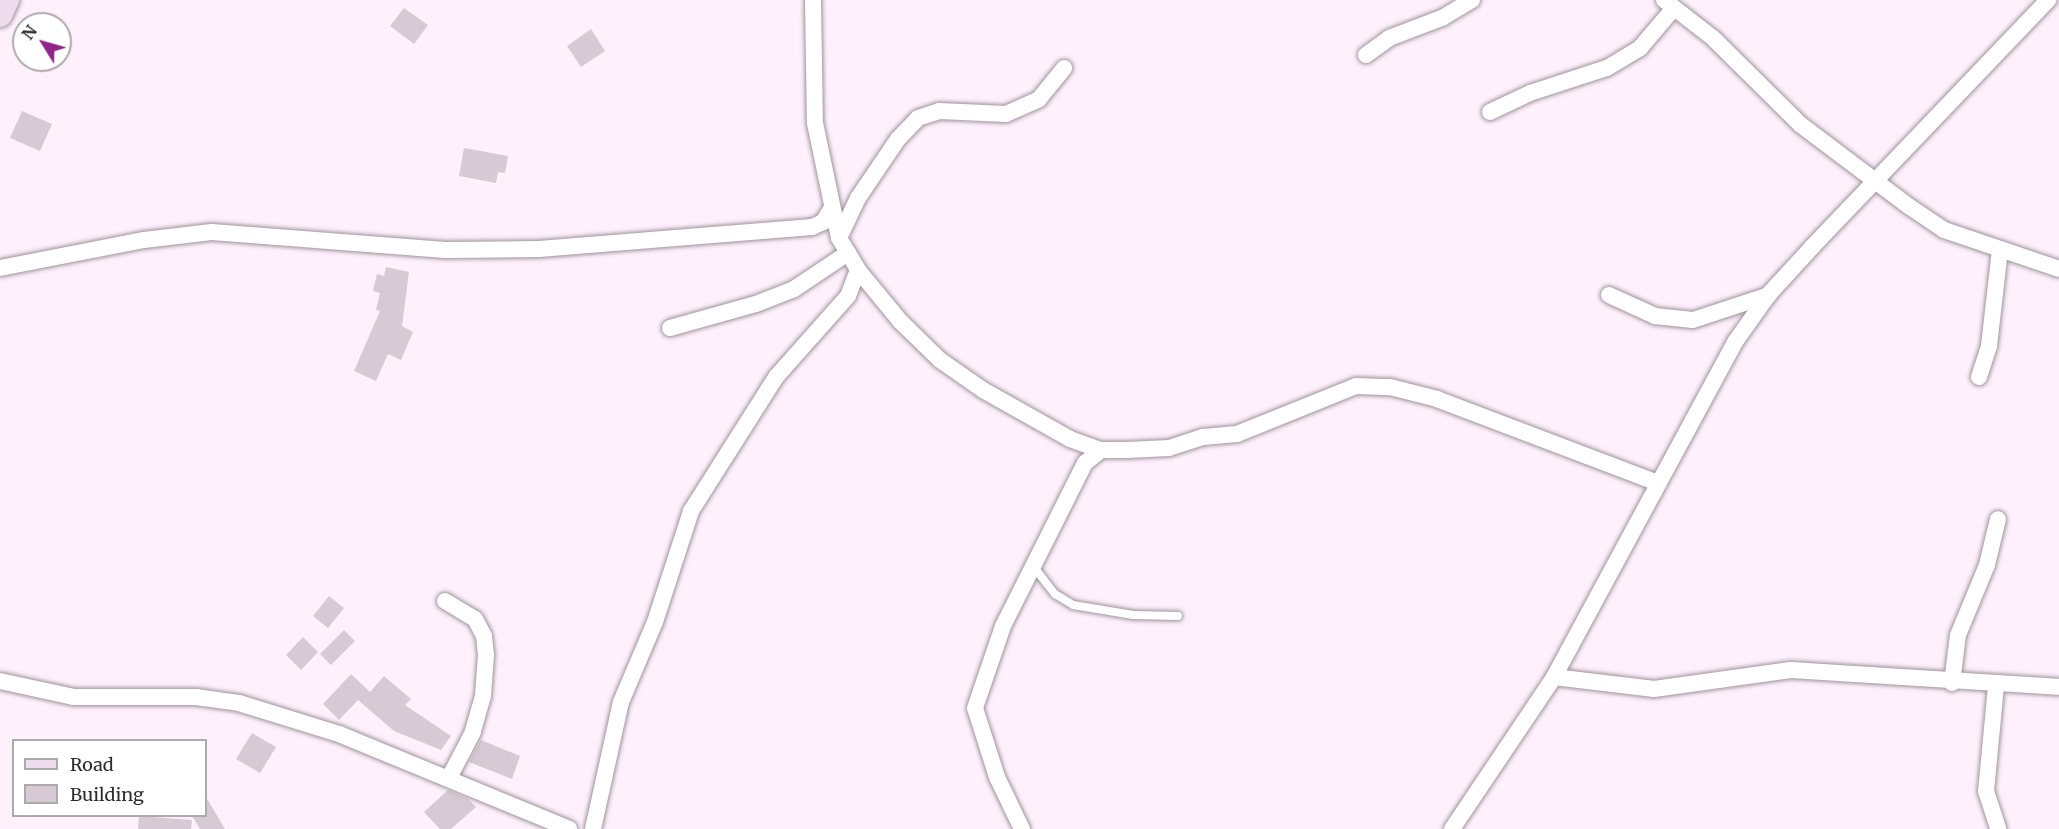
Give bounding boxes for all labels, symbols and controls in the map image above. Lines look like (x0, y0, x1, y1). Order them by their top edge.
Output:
north arrow (12, 12, 72, 72)
text: N (17, 21, 41, 43)
legend (12, 739, 207, 817)
text: Road (70, 753, 114, 776)
text: Building (70, 783, 144, 806)

